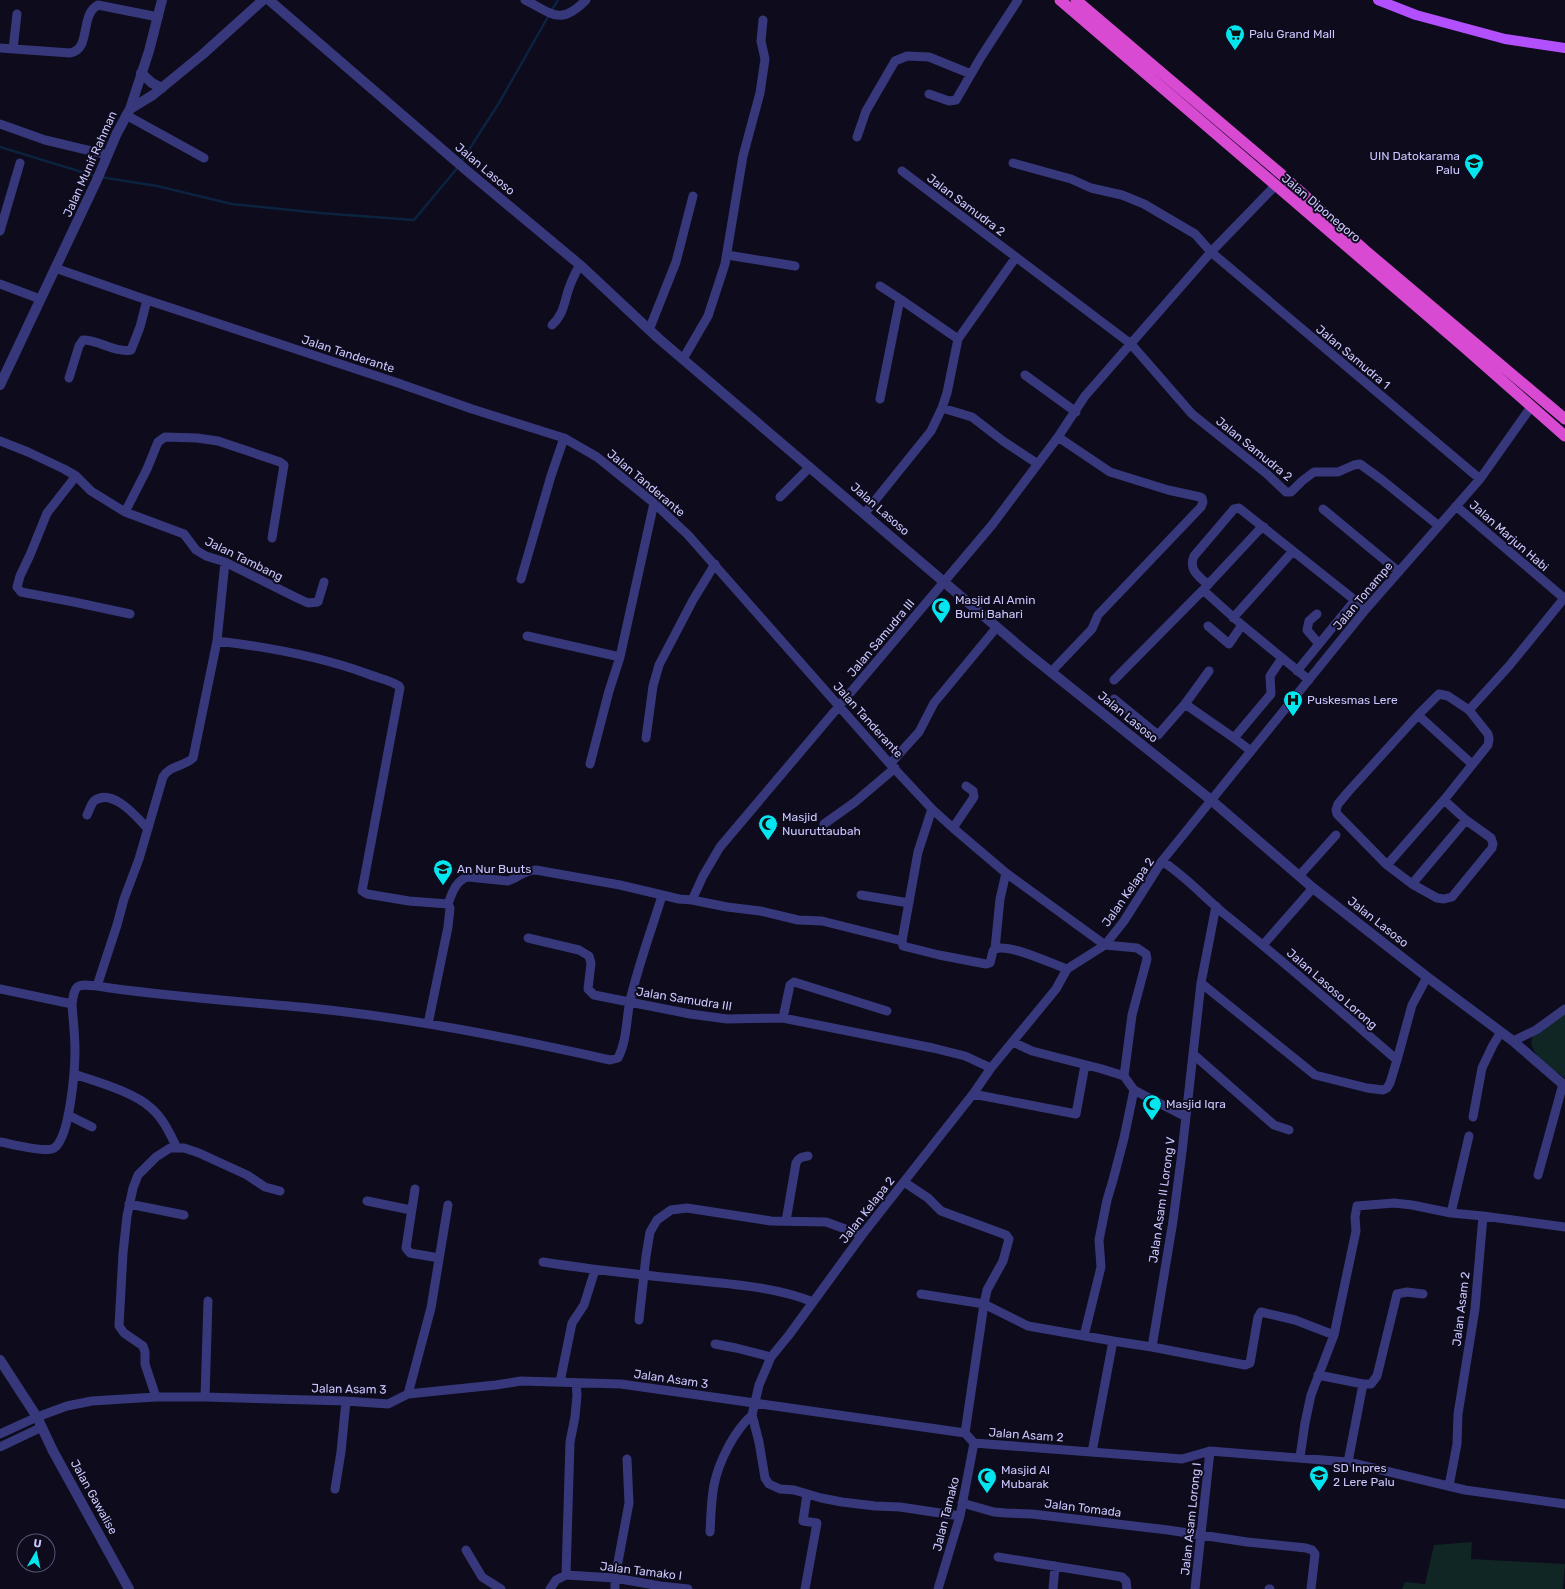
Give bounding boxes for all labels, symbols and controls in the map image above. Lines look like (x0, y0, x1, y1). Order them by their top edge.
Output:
supermarket icon: Palu Grand Mall (1224, 23, 1246, 51)
place label: Palu Grand Mall (1249, 27, 1335, 41)
street label: Jalan Munif Rahman (60, 109, 120, 219)
street label: Jalan Lasoso (452, 140, 518, 198)
place label: UIN Datokarama Palu (1370, 149, 1460, 177)
school or university icon: UIN Datokarama Palu (1463, 152, 1485, 180)
street label: Jalan Samudra 2 (924, 171, 1008, 239)
street label: Jalan Diponegoro (1279, 171, 1363, 245)
street label: Jalan Samudra 1 (1313, 322, 1393, 392)
street label: Jalan Tanderante (300, 332, 397, 376)
street label: Jalan Samudra 2 (1213, 414, 1295, 484)
street label: Jalan Tanderante (604, 446, 688, 520)
street label: Jalan Lasoso (848, 480, 912, 538)
street label: Jalan Marjun Habi (1467, 498, 1552, 574)
street label: Jalan Tambang (203, 534, 285, 584)
street label: Jalan Tonampe (1330, 559, 1396, 633)
place label: Masjid Al Amin Bumi Bahari (955, 593, 1035, 621)
street label: Jalan Samudra III (844, 596, 918, 680)
mosque icon: Masjid Al Amin Bumi Bahari (930, 596, 952, 624)
street label: Jalan Tanderante (830, 679, 906, 761)
street label: Jalan Lasoso (1095, 688, 1161, 746)
hospital icon: Puskesmas Lere (1282, 689, 1304, 717)
place label: Puskesmas Lere (1307, 693, 1398, 707)
place label: Masjid Nuuruttaubah (782, 810, 861, 838)
mosque icon: Masjid Nuuruttaubah (757, 813, 779, 841)
street label: Jalan Kelapa 2 (1099, 855, 1157, 929)
school or university icon: An Nur Buuts (432, 858, 454, 886)
place label: An Nur Buuts (457, 862, 531, 876)
street label: Jalan Lasoso (1345, 894, 1411, 950)
street label: Jalan Lasoso Lorong (1284, 946, 1380, 1032)
street label: Jalan Samudra III (635, 985, 733, 1013)
mosque icon: Masjid Iqra (1141, 1093, 1163, 1121)
place label: Masjid Iqra (1166, 1097, 1226, 1111)
street label: Jalan Asam II Lorong V (1146, 1136, 1178, 1264)
street label: Jalan Kelapa 2 (837, 1174, 897, 1246)
street label: Jalan Asam 2 (1449, 1271, 1473, 1347)
street label: Jalan Asam 3 (633, 1367, 709, 1391)
street label: Jalan Asam 3 (311, 1381, 387, 1397)
street label: Jalan Asam 2 (988, 1425, 1064, 1445)
street label: Jalan Gawalise (68, 1457, 120, 1537)
place label: SD Inpres 2 Lere Palu (1333, 1461, 1395, 1489)
street label: Jalan Asam Lorong I (1178, 1462, 1204, 1576)
place label: Masjid Al Mubarak (1001, 1463, 1050, 1491)
school or university icon: SD Inpres 2 Lere Palu (1308, 1464, 1330, 1492)
mosque icon: Masjid Al Mubarak (976, 1466, 998, 1494)
street label: Jalan Tamako (930, 1475, 962, 1553)
street label: Jalan Tomada (1044, 1496, 1122, 1520)
north arrow (16, 1533, 56, 1573)
text: U (33, 1537, 42, 1551)
street label: Jalan Tamako I (599, 1559, 683, 1583)

